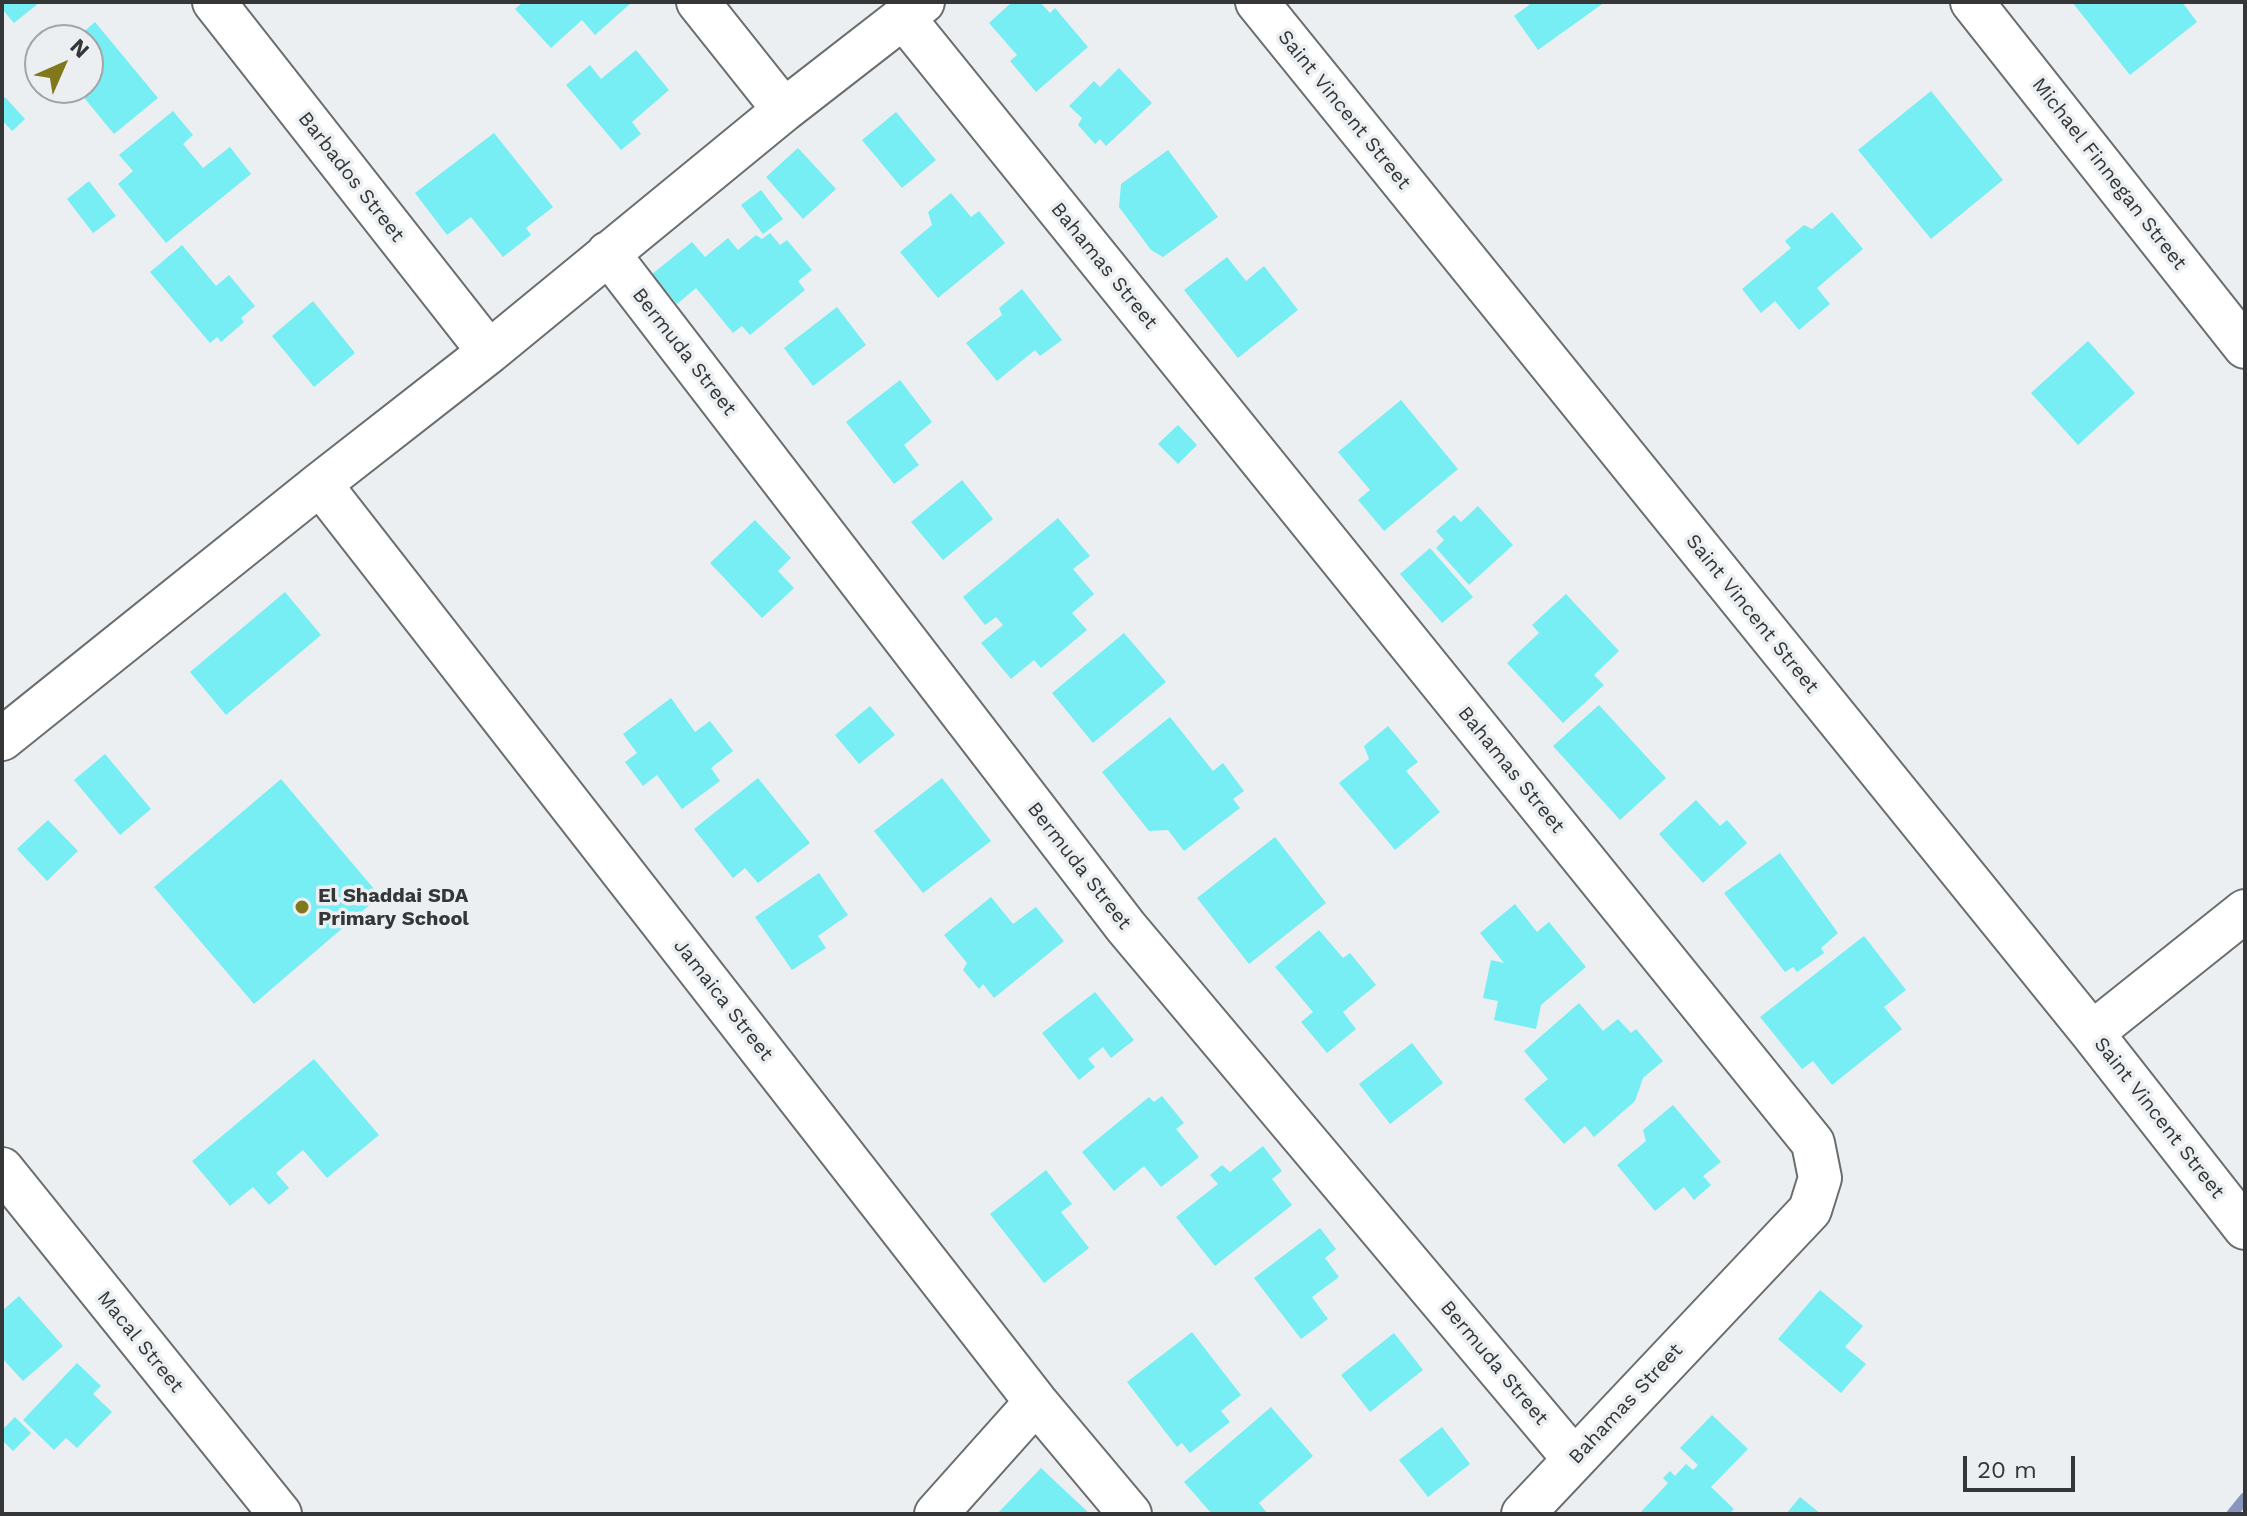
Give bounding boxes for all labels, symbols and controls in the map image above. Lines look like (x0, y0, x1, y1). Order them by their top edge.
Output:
north arrow (24, 24, 104, 104)
street label: Saint Vincent Street (1272, 26, 1416, 194)
text: N (65, 33, 95, 63)
street label: Michael Finnegan Street (2027, 73, 2191, 275)
street label: Barbados Street (293, 107, 409, 247)
street label: Bahamas Street (1046, 198, 1162, 334)
street label: Bermuda Street (627, 284, 741, 420)
street label: Saint Vincent Street (1680, 530, 1824, 698)
street label: Bahamas Street (1453, 702, 1569, 838)
street label: Bermuda Street (1022, 798, 1136, 934)
place label: El Shaddai SDA Primary School (318, 884, 469, 931)
marker: El Shaddai SDA Primary School (293, 898, 311, 916)
street label: Jamaica Street (668, 934, 778, 1066)
street label: Saint Vincent Street (2089, 1033, 2229, 1203)
street label: Macal Street (92, 1286, 188, 1398)
street label: Bermuda Street (1435, 1296, 1553, 1430)
street label: Bahamas Street (1564, 1339, 1688, 1469)
scale bar (1967, 1440, 2079, 1490)
text: 20 m (1977, 1456, 2037, 1484)

